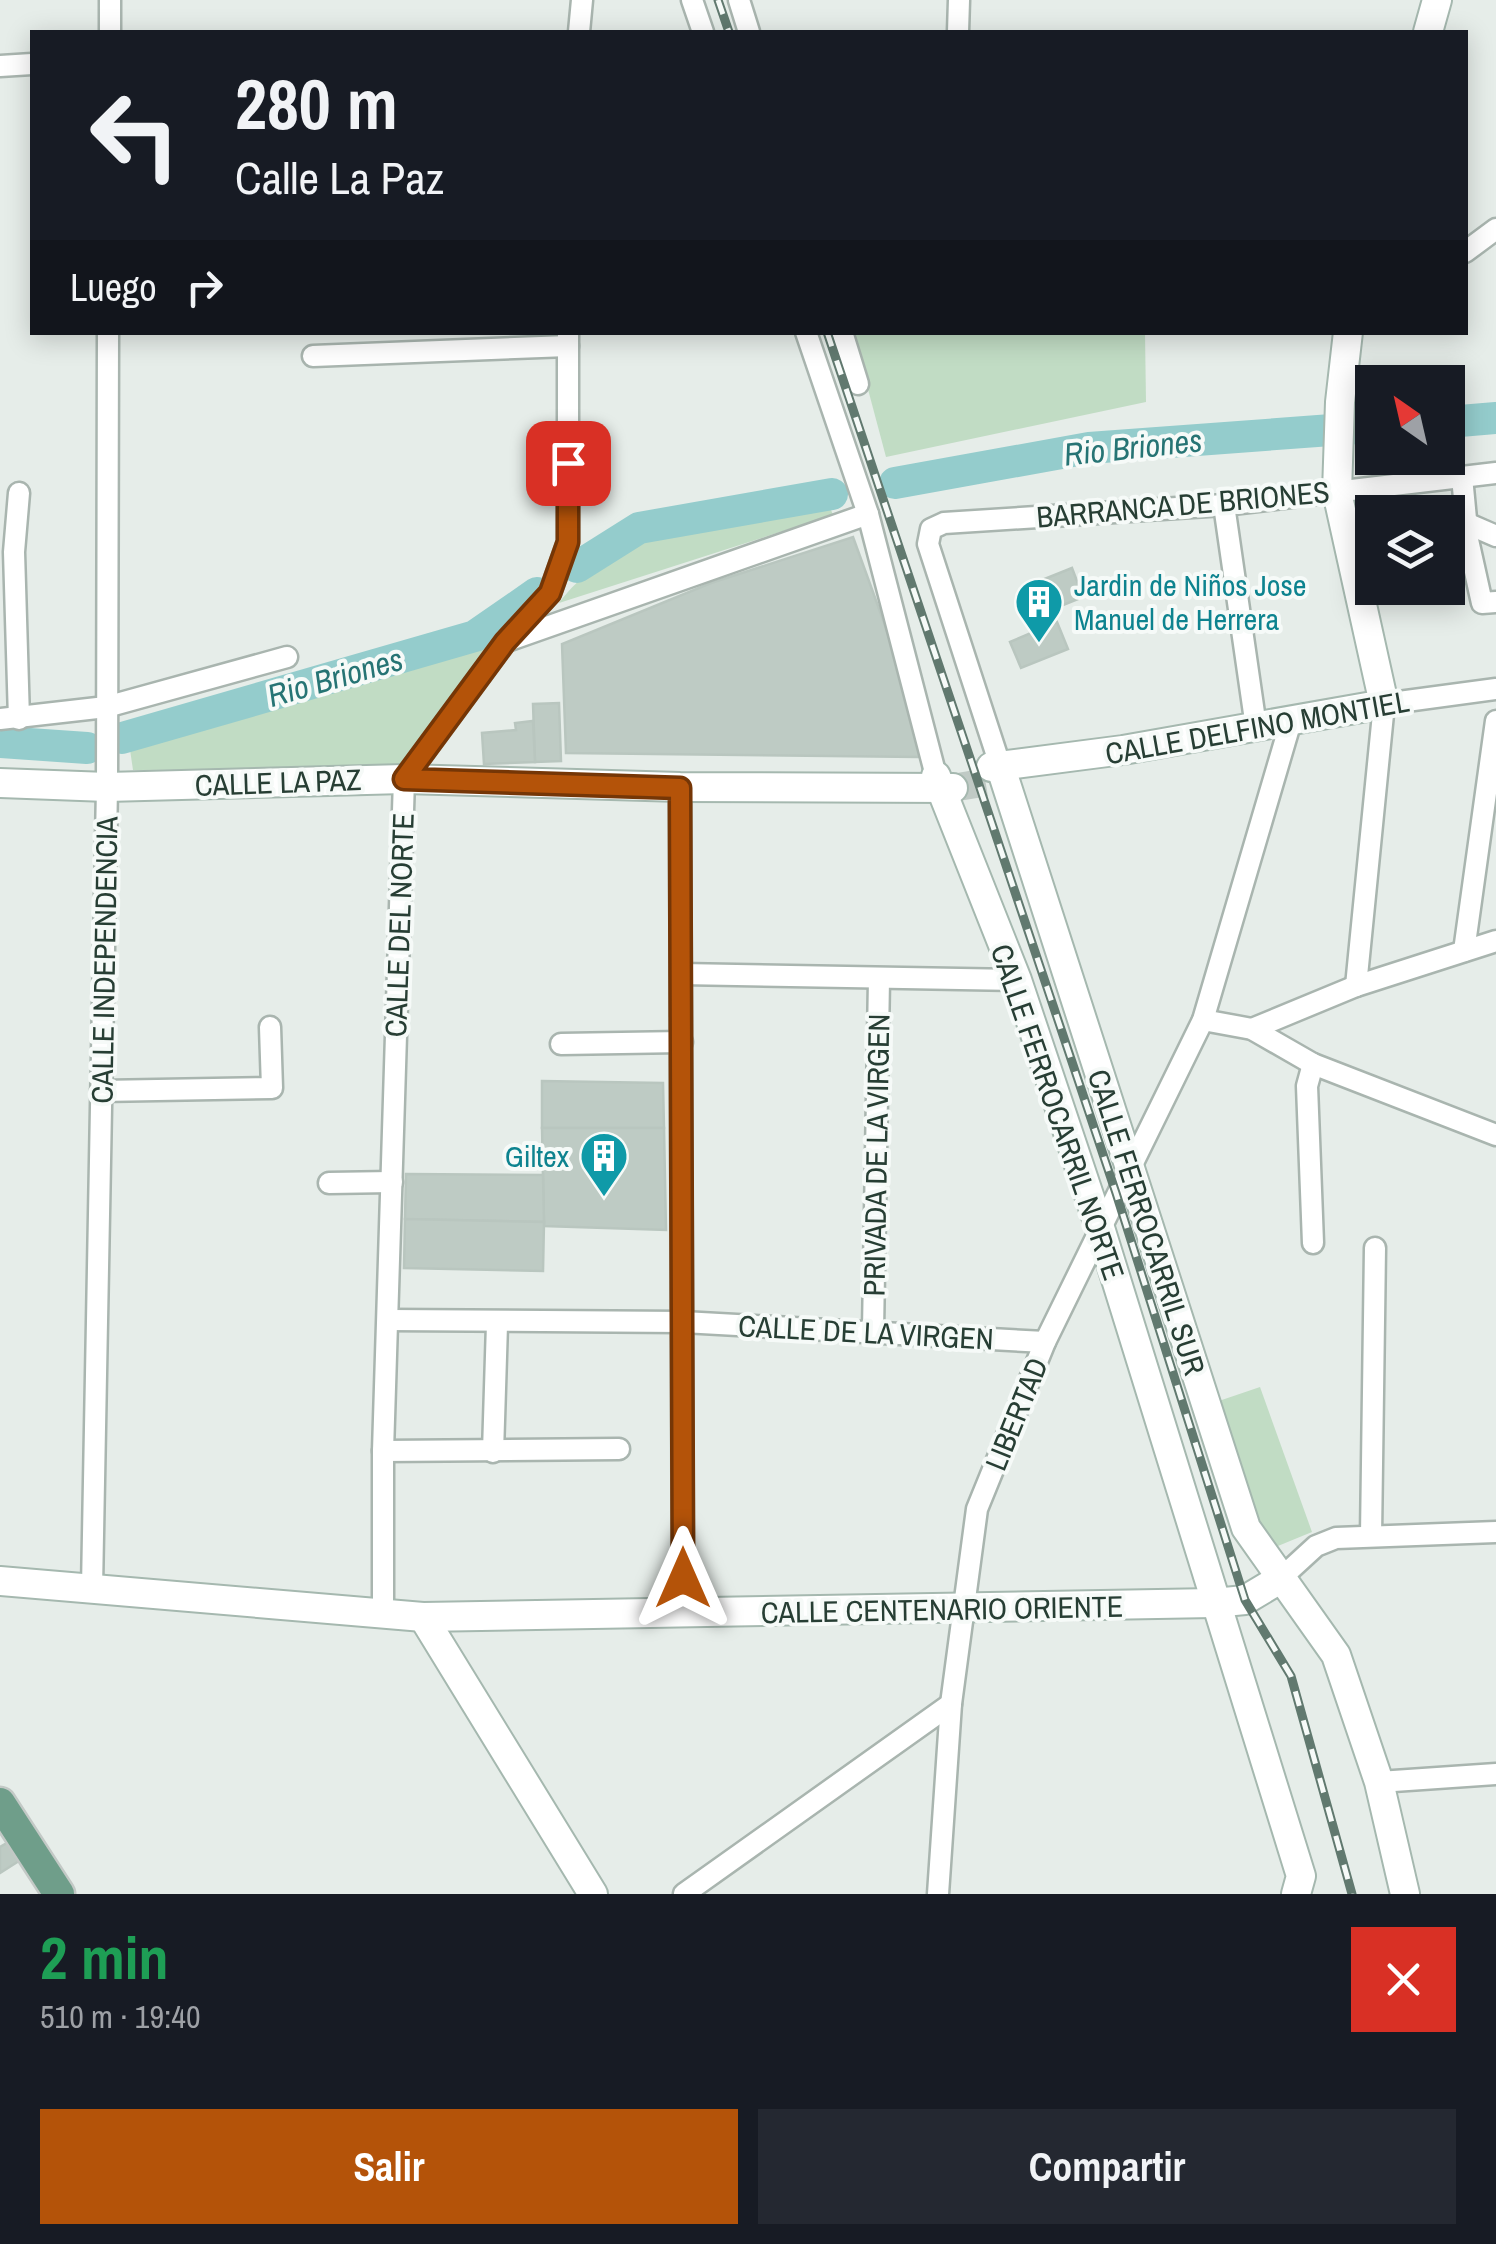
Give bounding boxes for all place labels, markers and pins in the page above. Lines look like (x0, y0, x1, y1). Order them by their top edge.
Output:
pin (526, 421, 611, 506)
place label: Jardin de Niños Jose Manuel de Herrera (1074, 565, 1306, 639)
building icon: Jardin de Niños Jose Manuel de Herrera (1013, 576, 1065, 644)
building icon: Giltex (578, 1130, 630, 1198)
place label: Giltex (505, 1136, 570, 1176)

